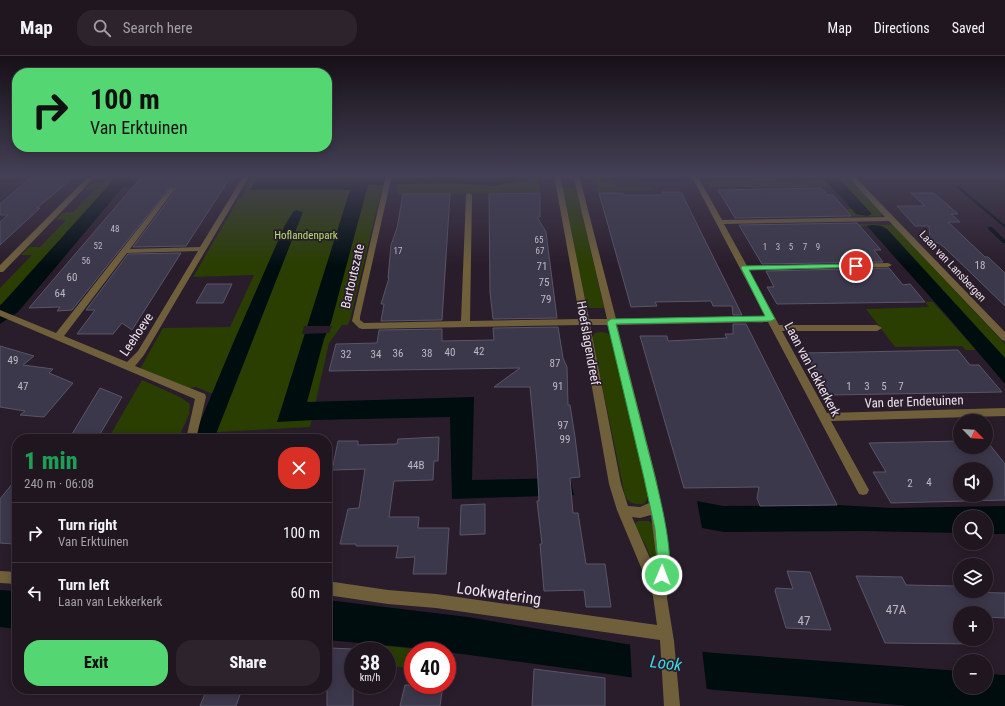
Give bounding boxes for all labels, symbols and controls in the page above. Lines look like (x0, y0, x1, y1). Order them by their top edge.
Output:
search box (77, 10, 357, 46)
text: Map (20, 16, 53, 39)
icon: search (91, 17, 113, 39)
text: Search here (123, 19, 193, 37)
text: Map (828, 20, 852, 36)
text: Directions (874, 20, 930, 36)
text: Saved (952, 20, 985, 36)
text: 100 m (90, 83, 160, 116)
icon: right (24, 84, 76, 136)
text: Van Erktuinen (90, 117, 188, 138)
house number: 48 (111, 224, 119, 234)
street label: Laan van Lansbergen (917, 228, 989, 304)
park label: Hoflandenpark (274, 229, 338, 242)
house number: 65 (535, 235, 544, 245)
house number: 52 (94, 241, 103, 251)
street label: Bartoutszate (338, 242, 367, 310)
house number: 1 (763, 242, 767, 252)
house number: 3 (776, 242, 780, 252)
house number: 5 (789, 242, 794, 252)
house number: 7 (803, 242, 808, 252)
house number: 9 (816, 242, 820, 252)
house number: 17 (394, 246, 403, 256)
house number: 67 (536, 246, 545, 256)
pin (839, 249, 873, 283)
icon: arrive (845, 255, 867, 277)
house number: 56 (82, 256, 90, 266)
house number: 18 (975, 259, 985, 272)
house number: 71 (537, 260, 547, 273)
house number: 60 (67, 271, 77, 284)
house number: 75 (539, 276, 549, 289)
house number: 64 (55, 287, 66, 300)
house number: 79 (541, 293, 551, 306)
street label: Hoefslagendreef (574, 300, 603, 386)
street label: Leehoeve (117, 310, 156, 359)
street label: Laan van Lekkerkerk (781, 320, 844, 419)
house number: 42 (474, 345, 484, 358)
house number: 40 (445, 346, 455, 359)
house number: 36 (393, 347, 403, 360)
house number: 38 (422, 347, 432, 360)
house number: 32 (341, 348, 351, 361)
house number: 34 (371, 348, 382, 361)
house number: 49 (8, 354, 18, 367)
house number: 87 (550, 357, 560, 370)
house number: 47 (18, 380, 28, 393)
house number: 91 (553, 380, 563, 393)
house number: 1 (846, 380, 852, 393)
house number: 3 (864, 380, 870, 393)
house number: 5 (881, 380, 887, 393)
house number: 7 (898, 380, 904, 393)
street label: Van der Endetuinen (864, 392, 964, 411)
north arrow (953, 414, 993, 454)
map controls (953, 414, 993, 694)
house number: 97 (558, 419, 568, 432)
house number: 99 (560, 433, 570, 446)
text: 1 min (24, 447, 78, 475)
button: close (278, 447, 320, 489)
house number: 44B (408, 459, 424, 472)
button: sound (953, 462, 993, 502)
text: 240 m · 06:08 (24, 476, 94, 491)
house number: 4 (926, 476, 932, 489)
house number: 2 (907, 477, 913, 490)
button: search (953, 510, 993, 550)
text: Turn right (58, 516, 117, 534)
icon: right (24, 522, 46, 544)
text: 100 m (283, 524, 320, 542)
text: Van Erktuinen (58, 534, 129, 549)
position arrow (641, 554, 683, 596)
button: layers (953, 558, 993, 598)
text: Turn left (58, 576, 109, 594)
street label: Lookwatering (455, 578, 543, 609)
icon: left (24, 582, 46, 604)
text: 60 m (290, 584, 320, 602)
text: Laan van Lekkerkerk (58, 594, 162, 609)
house number: 47A (886, 602, 907, 617)
button: + (953, 606, 993, 646)
house number: 47 (798, 613, 810, 628)
button: Exit (24, 640, 168, 686)
button: Share (176, 640, 320, 686)
speed limit sign: 40 (404, 642, 456, 694)
text: 38 (360, 651, 380, 675)
water label: Look (649, 651, 684, 675)
button: − (953, 654, 993, 694)
text: km/h (360, 672, 380, 683)

